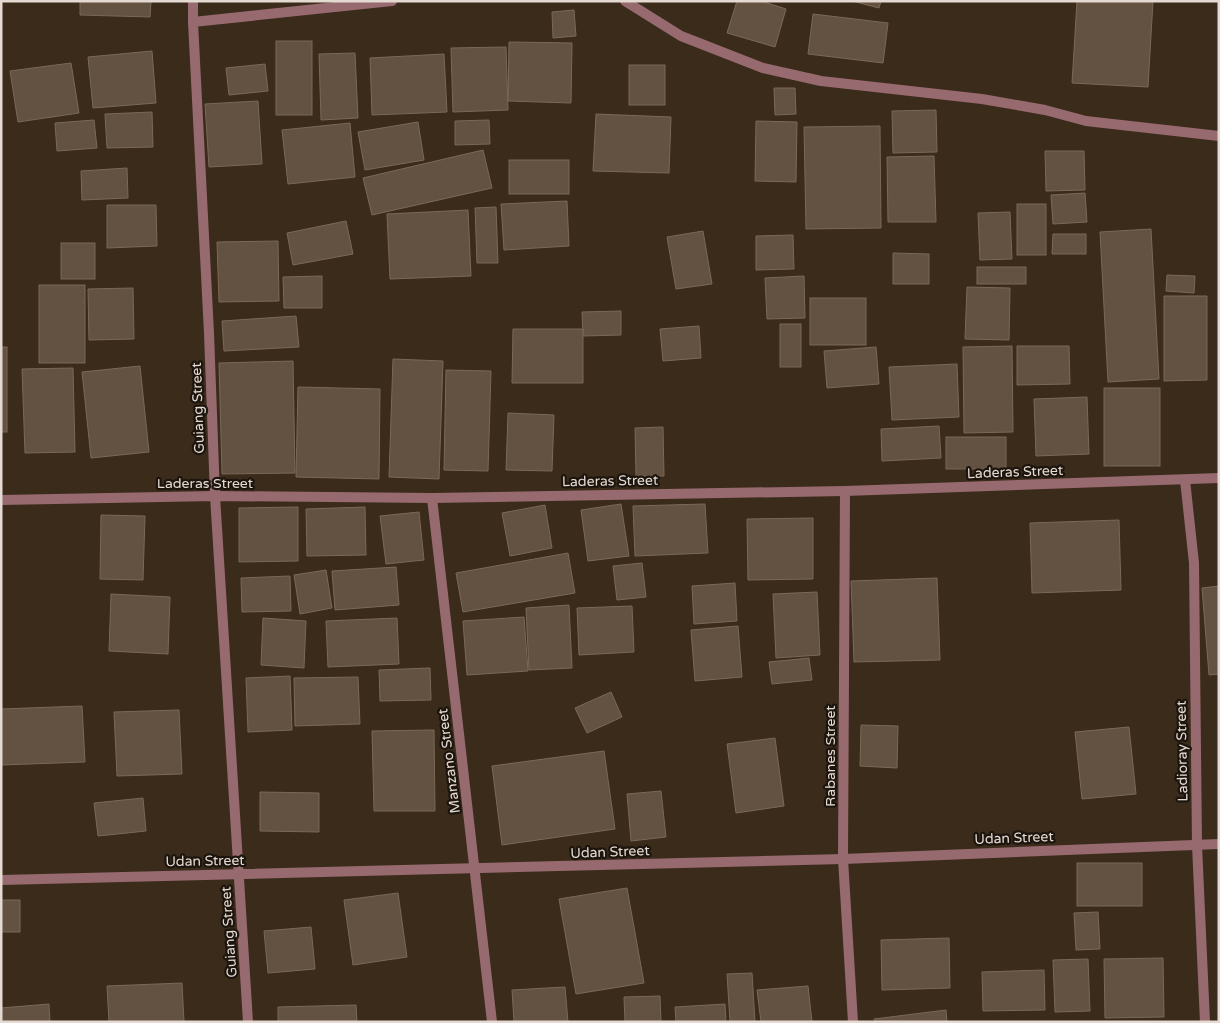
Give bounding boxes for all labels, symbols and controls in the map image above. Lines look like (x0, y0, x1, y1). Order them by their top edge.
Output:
street label: Guiang Street (188, 361, 208, 454)
street label: Laderas Street (967, 462, 1064, 482)
street label: Laderas Street (562, 472, 659, 490)
street label: Laderas Street (157, 475, 254, 492)
street label: Ladioray Street (1173, 700, 1191, 802)
street label: Rabanes Street (822, 705, 839, 807)
street label: Manzano Street (434, 707, 464, 814)
street label: Udan Street (974, 828, 1055, 848)
street label: Udan Street (570, 842, 651, 862)
street label: Udan Street (165, 852, 245, 870)
street label: Guiang Street (217, 885, 241, 978)

